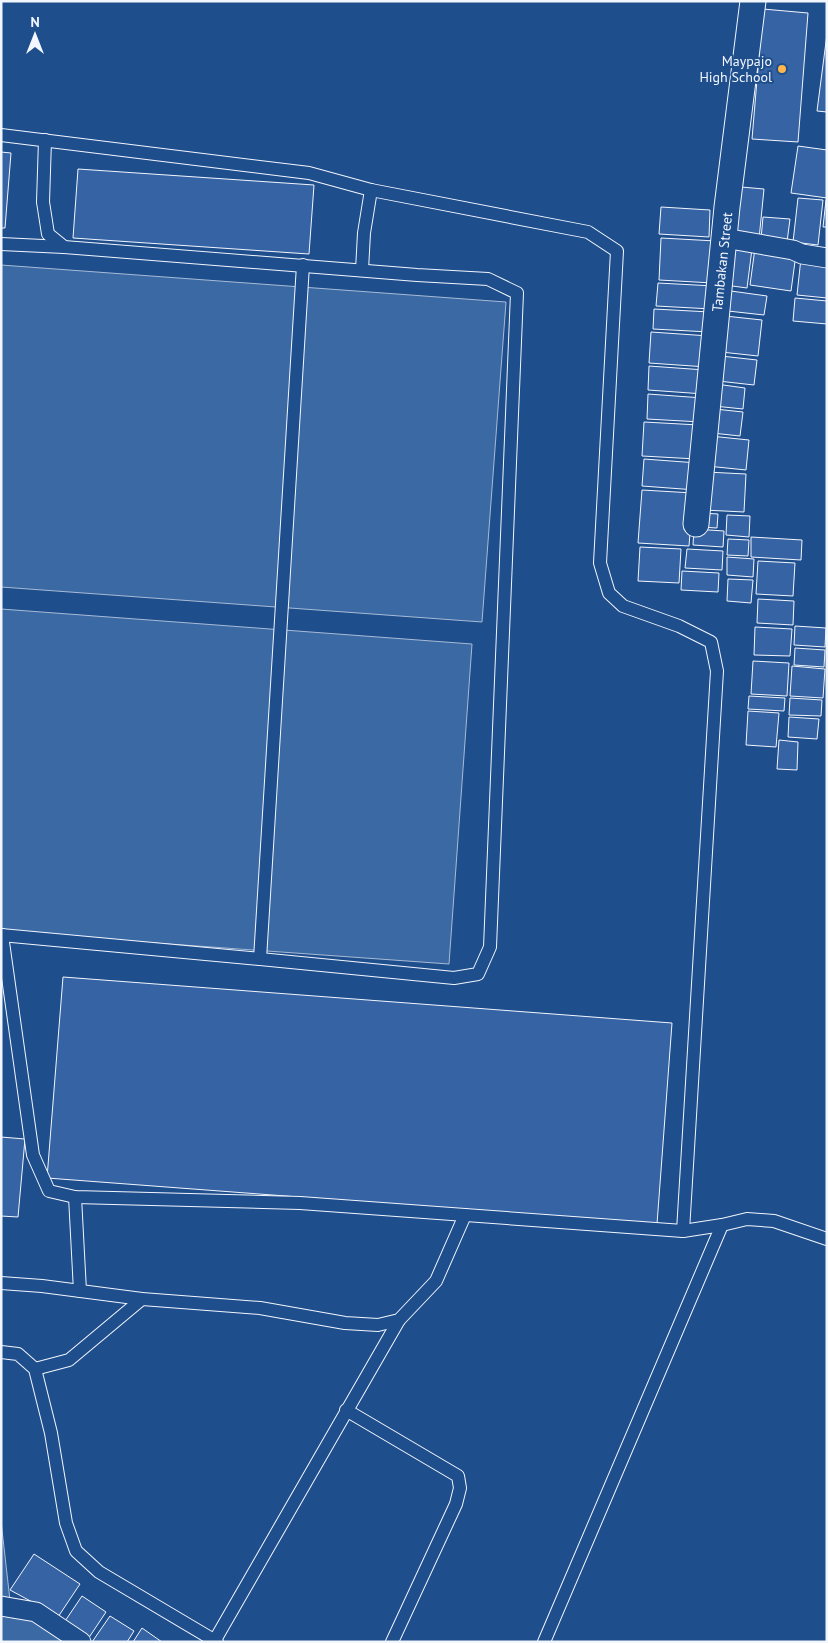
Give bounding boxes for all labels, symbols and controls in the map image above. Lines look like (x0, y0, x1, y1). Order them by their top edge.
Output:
north arrow (10, 10, 60, 60)
text: N (30, 13, 40, 31)
place label: Maypajo High School (699, 52, 772, 86)
marker: Maypajo High School (776, 63, 788, 75)
street label: Tambakan Street (708, 211, 736, 313)

